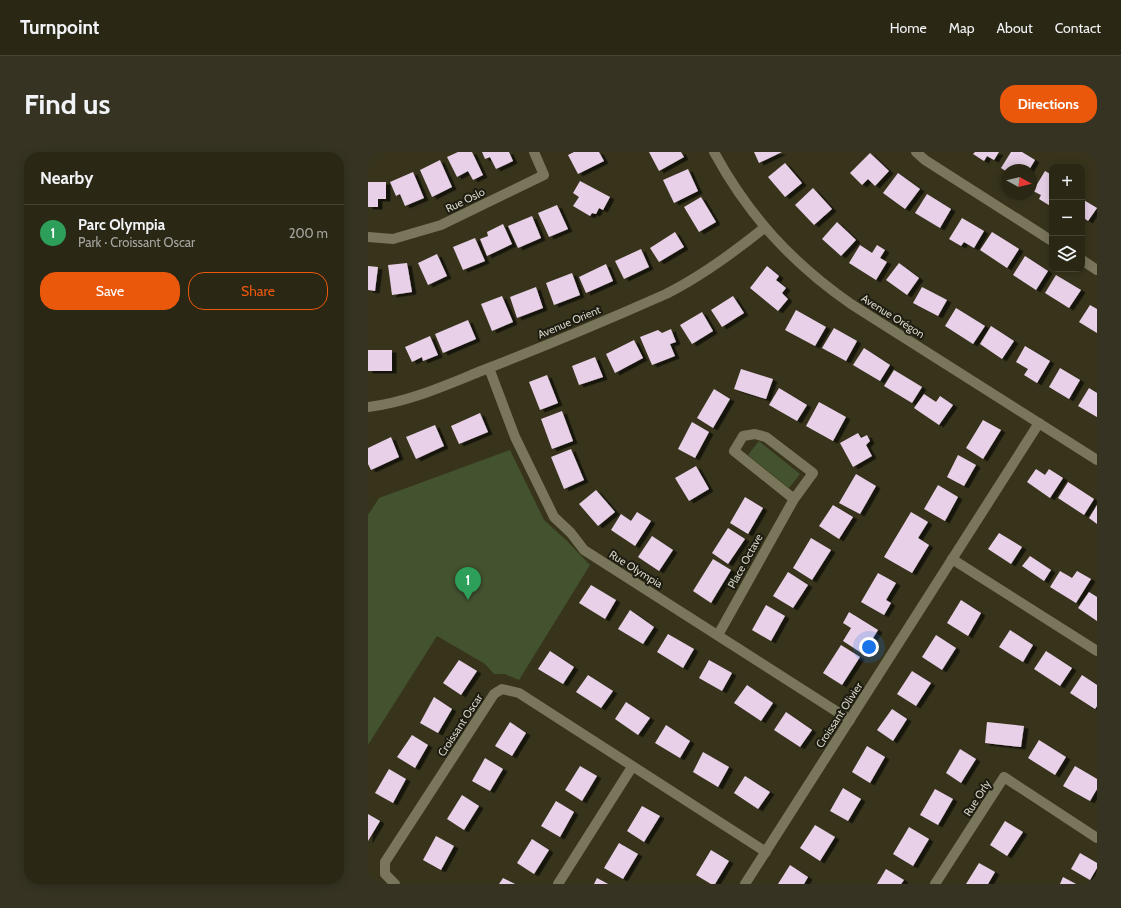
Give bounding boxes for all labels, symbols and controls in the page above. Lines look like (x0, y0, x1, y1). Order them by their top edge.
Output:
text: Turnpoint (20, 16, 99, 39)
text: Home (890, 19, 927, 37)
text: Map (949, 19, 974, 37)
text: About (996, 19, 1033, 37)
text: Contact (1055, 19, 1101, 37)
button: Directions (1000, 85, 1097, 123)
text: Find us (24, 87, 110, 121)
north arrow (1001, 164, 1037, 200)
map controls (1049, 164, 1085, 272)
button: + (1049, 164, 1085, 200)
text: Nearby (40, 168, 93, 188)
street label: Rue Oslo (443, 185, 487, 215)
button: − (1049, 200, 1085, 236)
text: Parc Olympia (78, 216, 165, 234)
text: 1 (51, 225, 55, 241)
text: 200 m (289, 225, 328, 241)
text: Park · Croissant Oscar (78, 234, 195, 250)
button: layers (1049, 236, 1085, 272)
button: Save (40, 272, 180, 310)
button: Share (188, 272, 328, 310)
street label: Avenue Orégon (859, 291, 927, 341)
street label: Avenue Orient (535, 302, 603, 342)
street label: Place Octave (724, 531, 766, 591)
street label: Rue Olympia (607, 547, 666, 591)
pin: 1 (455, 567, 481, 600)
your location (859, 637, 879, 657)
street label: Croissant Olivier (813, 679, 866, 750)
street label: Croissant Oscar (435, 691, 486, 759)
street label: Rue Orly (960, 777, 994, 819)

